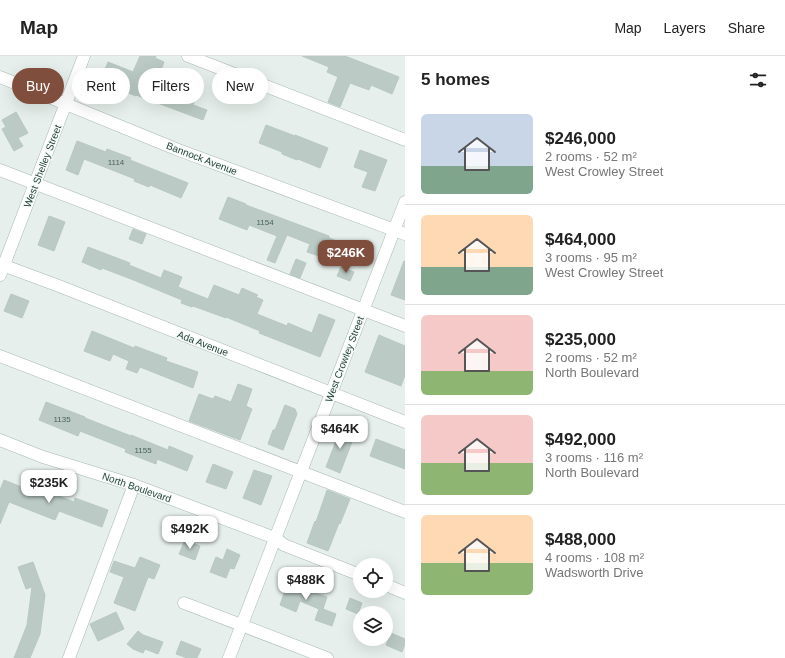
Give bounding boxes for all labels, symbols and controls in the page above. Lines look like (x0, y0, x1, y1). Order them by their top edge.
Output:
text: Map (20, 17, 58, 38)
text: Map (614, 20, 642, 36)
text: Layers (664, 20, 706, 36)
text: Share (728, 20, 765, 36)
chip: Buy (12, 68, 64, 104)
chip: Rent (72, 68, 130, 104)
chip: Filters (138, 68, 204, 104)
chip: New (212, 68, 268, 104)
icon: filters (747, 69, 769, 91)
text: 5 homes (421, 70, 490, 89)
street label: West Shelley Street (22, 123, 63, 209)
text: $246,000 (545, 129, 616, 148)
icon: home (453, 130, 501, 178)
street label: Bannock Avenue (165, 140, 239, 177)
text: 2 rooms · 52 m² (545, 149, 637, 164)
house number: 1114 (108, 158, 125, 167)
text: West Crowley Street (545, 164, 663, 179)
house number: 1154 (256, 218, 274, 227)
text: $464,000 (545, 230, 616, 249)
icon: home (453, 231, 501, 279)
pin: $246K (318, 240, 374, 274)
text: $246K (327, 245, 365, 260)
text: 3 rooms · 95 m² (545, 250, 637, 265)
text: West Crowley Street (545, 265, 663, 280)
street label: West Crowley Street (323, 315, 366, 404)
street label: Ada Avenue (176, 329, 230, 358)
text: $235,000 (545, 330, 616, 349)
icon: home (453, 331, 501, 379)
text: 2 rooms · 52 m² (545, 350, 637, 365)
text: North Boulevard (545, 365, 639, 380)
house number: 1135 (53, 415, 71, 424)
pin: $464K (312, 416, 368, 450)
text: $464K (321, 421, 359, 436)
text: $492,000 (545, 430, 616, 449)
icon: home (453, 431, 501, 479)
house number: 1155 (134, 446, 152, 455)
text: 3 rooms · 116 m² (545, 450, 643, 465)
text: North Boulevard (545, 465, 639, 480)
pin: $235K (21, 470, 77, 504)
street label: North Boulevard (101, 471, 173, 504)
text: $235K (30, 475, 68, 490)
pin: $492K (162, 516, 218, 550)
text: $492K (171, 521, 209, 536)
text: $488,000 (545, 530, 616, 549)
icon: home (453, 531, 501, 579)
text: 4 rooms · 108 m² (545, 550, 644, 565)
map controls (353, 558, 393, 646)
button: locate (353, 558, 393, 598)
text: Wadsworth Drive (545, 565, 643, 580)
pin: $488K (278, 567, 334, 601)
text: $488K (287, 572, 325, 587)
button: layers (353, 606, 393, 646)

